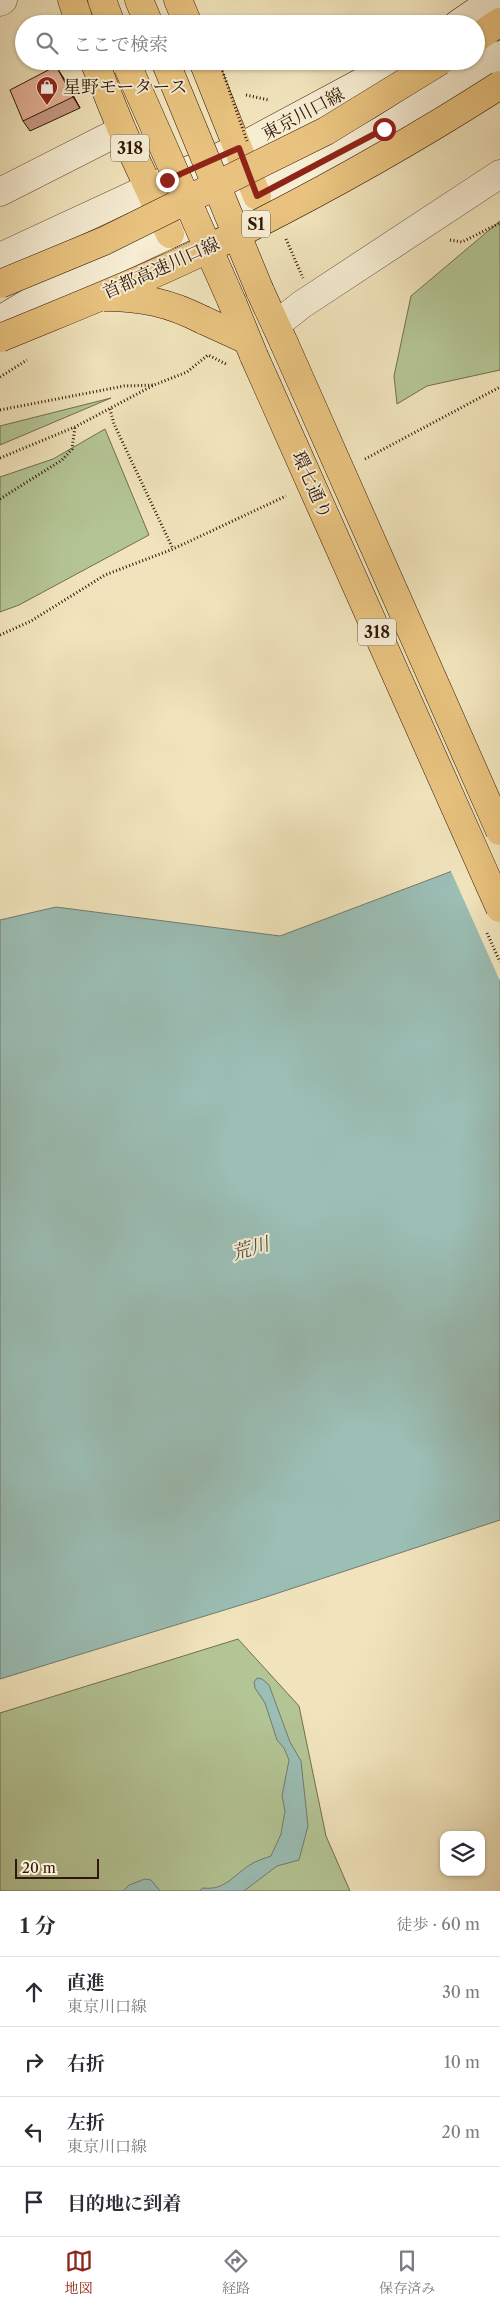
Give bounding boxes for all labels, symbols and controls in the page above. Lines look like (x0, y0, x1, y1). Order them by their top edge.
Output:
search box (15, 15, 485, 70)
icon: search (33, 29, 61, 57)
text: ここで検索 (73, 33, 168, 56)
shop icon: 星野モータース (35, 75, 59, 106)
place label: 星野モータース (63, 76, 187, 98)
street label: 東京川口線 (258, 83, 348, 145)
route start (373, 118, 396, 141)
road number: 318 (111, 134, 149, 162)
route end (156, 169, 179, 192)
road number: S1 (242, 210, 270, 238)
street label: 首都高速川口線 (99, 232, 223, 304)
street label: 環七通り (287, 448, 337, 522)
road number: 318 (358, 618, 396, 646)
water label: 荒川 (229, 1232, 273, 1265)
map controls (440, 1831, 485, 1876)
button: layers (440, 1831, 485, 1876)
scale bar (15, 1856, 99, 1879)
text: 20 m (22, 1859, 56, 1877)
text: 1 分 (20, 1913, 56, 1938)
text: 徒歩 · 60 m (396, 1914, 480, 1934)
text: 直進 (67, 1971, 105, 1994)
icon: ahead (20, 1978, 48, 2006)
text: 30 m (442, 1982, 480, 2002)
text: 東京川口線 (67, 1996, 147, 2016)
icon: right (20, 2048, 48, 2076)
text: 右折 (67, 2052, 105, 2075)
text: 10 m (444, 2052, 480, 2072)
text: 左折 (67, 2111, 105, 2134)
icon: left (20, 2118, 48, 2146)
text: 20 m (441, 2122, 480, 2142)
text: 東京川口線 (67, 2136, 147, 2156)
icon: arrive (20, 2188, 48, 2216)
text: 目的地に到着 (67, 2192, 181, 2215)
tab: 地図 (65, 2247, 93, 2297)
tab: 経路 (222, 2247, 250, 2297)
tab: 保存済み (379, 2247, 435, 2297)

